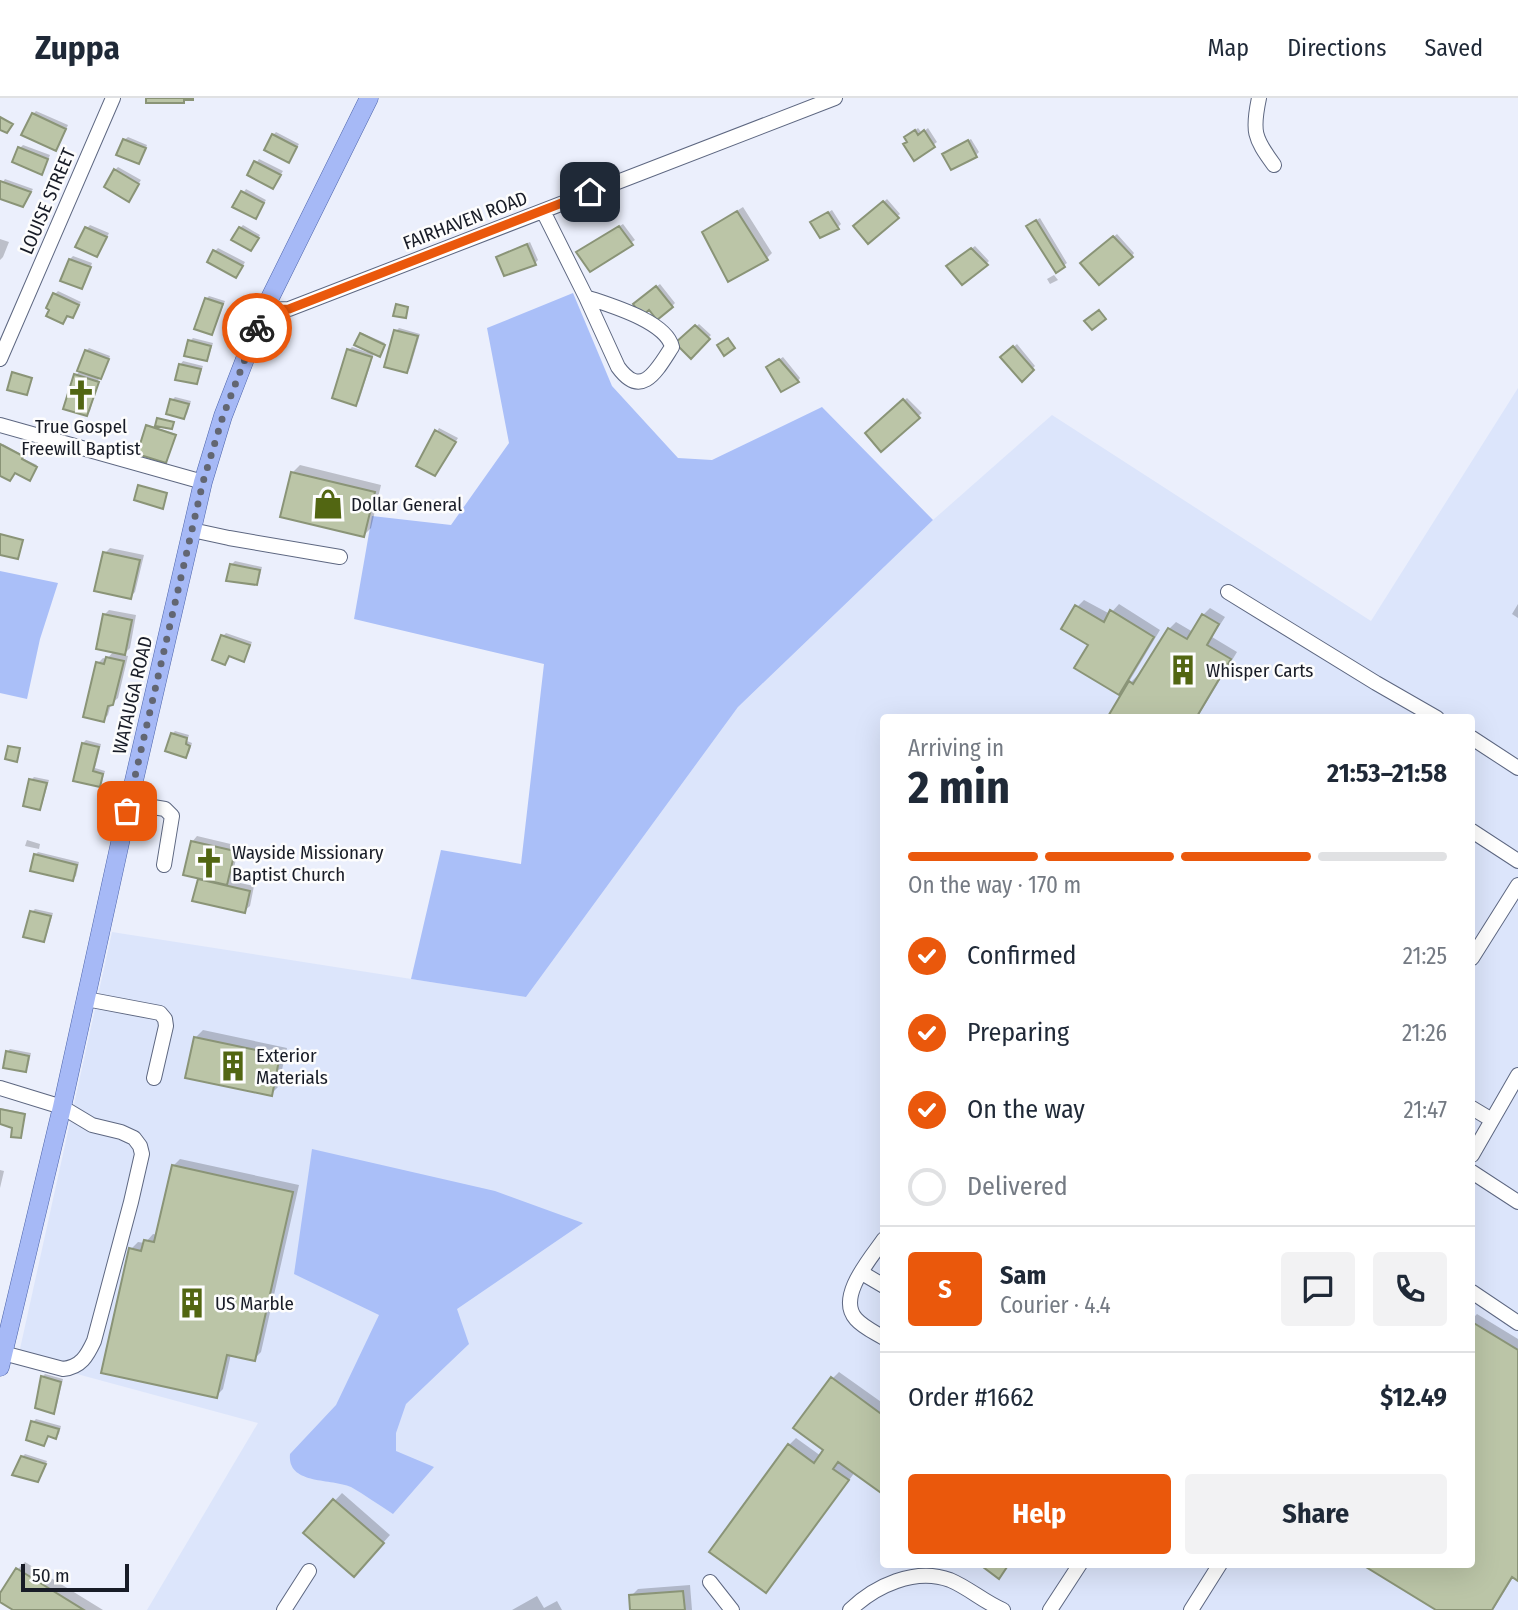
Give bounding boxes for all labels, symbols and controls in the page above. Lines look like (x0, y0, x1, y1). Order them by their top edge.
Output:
text: Zuppa (35, 28, 120, 68)
text: Map (1208, 34, 1249, 62)
text: Directions (1287, 34, 1386, 62)
text: Saved (1424, 34, 1483, 62)
street label: LOUISE STREET (15, 144, 80, 258)
pin (560, 162, 620, 222)
icon: home (571, 173, 609, 211)
street label: FAIRHAVEN ROAD (400, 186, 531, 255)
courier (222, 293, 292, 363)
icon: bike (238, 309, 276, 347)
church icon: True Gospel Freewill Baptist (64, 378, 98, 412)
place label: True Gospel Freewill Baptist (21, 415, 141, 460)
shop icon: Dollar General (311, 487, 345, 521)
place label: Dollar General (351, 493, 462, 516)
street label: WATAUGA ROAD (108, 634, 157, 756)
building icon: Whisper Carts (1166, 653, 1200, 687)
place label: Whisper Carts (1206, 659, 1313, 682)
text: Arriving in (908, 734, 1004, 762)
text: 21:53–21:58 (1327, 758, 1447, 789)
text: 2 min (908, 760, 1010, 815)
pin (97, 781, 157, 841)
icon: bag (108, 792, 146, 830)
place label: Wayside Missionary Baptist Church (232, 841, 384, 886)
church icon: Wayside Missionary Baptist Church (192, 846, 226, 880)
text: On the way · 170 m (908, 871, 1081, 899)
icon: check (908, 937, 946, 975)
text: Confirmed (967, 940, 1077, 971)
text: 21:25 (1403, 942, 1447, 970)
icon: check (908, 1014, 946, 1052)
text: Preparing (967, 1017, 1069, 1048)
text: 21:26 (1402, 1019, 1447, 1047)
place label: Exterior Materials (256, 1044, 328, 1089)
building icon: Exterior Materials (216, 1049, 250, 1083)
icon: check (908, 1091, 946, 1129)
text: On the way (967, 1094, 1085, 1125)
text: 21:47 (1404, 1096, 1447, 1124)
text: Delivered (967, 1171, 1068, 1202)
button: chat (1281, 1252, 1355, 1326)
button: phone (1373, 1252, 1447, 1326)
text: Sam (1000, 1260, 1046, 1291)
text: S (938, 1274, 952, 1305)
building icon: US Marble (175, 1286, 209, 1320)
text: Courier · 4.4 (1000, 1291, 1111, 1319)
place label: US Marble (215, 1292, 294, 1315)
text: Order #1662 (908, 1382, 1034, 1413)
text: $12.49 (1380, 1382, 1447, 1413)
button: Help (908, 1474, 1171, 1554)
button: Share (1185, 1474, 1447, 1554)
scale bar (21, 1561, 130, 1593)
text: 50 m (32, 1564, 70, 1587)

